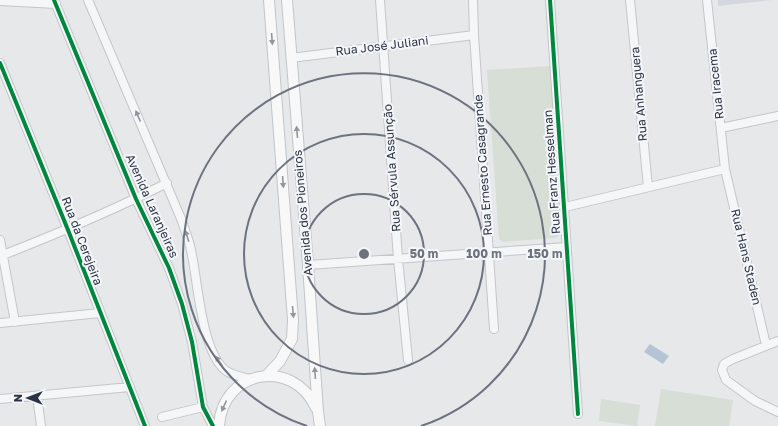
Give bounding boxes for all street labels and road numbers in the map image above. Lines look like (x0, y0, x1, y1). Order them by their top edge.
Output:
street label: Rua José Juliani (335, 32, 429, 59)
street label: Rua Anhanguera (627, 46, 650, 142)
street label: Rua Iracema (704, 48, 727, 120)
street label: Rua Ernesto Casagrande (470, 94, 495, 236)
street label: Rua Sérvula Assunção (380, 104, 403, 232)
street label: Rua Franz Hesselman (540, 109, 563, 235)
street label: Avenida dos Pioneiros (290, 149, 315, 277)
street label: Avenida Laranjeiras (123, 152, 182, 260)
street label: Rua da Cerejeira (59, 194, 106, 287)
street label: Rua Hans Staden (728, 207, 765, 306)

